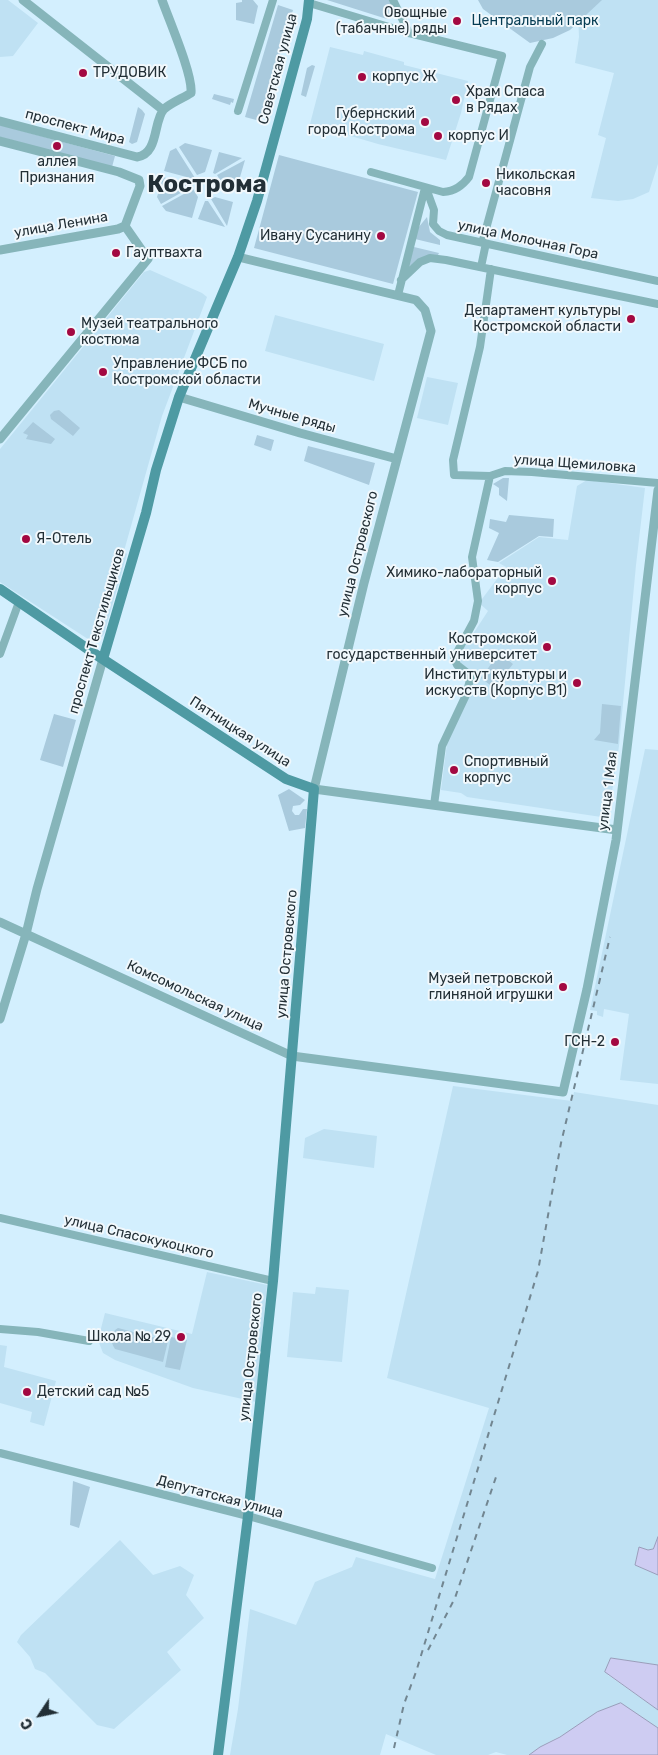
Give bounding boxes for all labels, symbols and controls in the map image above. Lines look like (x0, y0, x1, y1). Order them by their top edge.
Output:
place label: Овощные (табачные) ряды (336, 5, 447, 38)
street label: Советская улица (255, 12, 301, 126)
park label: Центральный парк (471, 13, 599, 29)
marker: Овощные (табачные) ряды (451, 15, 463, 27)
place label: ТРУДОВИК (93, 65, 166, 81)
marker: ТРУДОВИК (77, 67, 89, 79)
place label: корпус Ж (372, 69, 436, 85)
marker: корпус Ж (356, 71, 368, 83)
place label: Храм Спаса в Рядах (466, 84, 545, 116)
marker: Храм Спаса в Рядах (450, 94, 462, 106)
street label: проспект Мира (23, 106, 127, 148)
place label: Губернский город Кострома (308, 106, 415, 138)
marker: Губернский город Кострома (419, 116, 431, 128)
place label: корпус И (448, 128, 509, 144)
marker: корпус И (432, 130, 444, 142)
marker: аллея Признания (51, 140, 63, 152)
place label: аллея Признания (20, 154, 94, 186)
place label: Никольская часовня (496, 167, 575, 200)
district label: Кострома (147, 171, 267, 199)
marker: Никольская часовня (480, 177, 492, 189)
street label: улица Ленина (13, 209, 109, 241)
street label: улица Молочная Гора (456, 217, 600, 263)
place label: Ивану Сусанину (260, 228, 371, 244)
marker: Ивану Сусанину (375, 230, 387, 242)
place label: Гауптвахта (126, 245, 202, 261)
marker: Гауптвахта (110, 247, 122, 259)
place label: Департамент культуры Костромской области (465, 303, 621, 336)
marker: Департамент культуры Костромской области (625, 313, 637, 325)
place label: Музей театрального костюма (81, 316, 218, 348)
marker: Музей театрального костюма (65, 326, 77, 338)
place label: Управление ФСБ по Костромской области (113, 356, 261, 388)
marker: Управление ФСБ по Костромской области (97, 366, 109, 378)
street label: Мучные ряды (246, 395, 338, 437)
street label: улица Щемиловка (513, 451, 637, 477)
street label: улица Островского (334, 489, 382, 619)
place label: Я-Отель (36, 531, 91, 547)
marker: Я-Отель (20, 533, 32, 545)
street label: проспект Текстильщиков (65, 546, 129, 716)
place label: Химико-лабораторный корпус (386, 565, 542, 598)
marker: Химико-лабораторный корпус (546, 575, 558, 587)
place label: Костромской государственный университет (327, 631, 537, 664)
marker: Костромской государственный университет (541, 641, 553, 653)
place label: Институт культуры и искусств (Корпус В1) (424, 667, 567, 700)
marker: Институт культуры и искусств (Корпус В1) (571, 677, 583, 689)
street label: Пятницкая улица (186, 693, 294, 771)
street label: улица 1 Мая (595, 750, 621, 832)
place label: Спортивный корпус (464, 754, 549, 786)
marker: Спортивный корпус (448, 764, 460, 776)
street label: улица Островского (273, 889, 301, 1019)
street label: Комсомольская улица (124, 957, 266, 1035)
place label: Музей петровской глиняной игрушки (428, 971, 553, 1004)
marker: Музей петровской глиняной игрушки (557, 981, 569, 993)
place label: ГСН-2 (564, 1034, 605, 1050)
marker: ГСН-2 (609, 1036, 621, 1048)
street label: улица Спасокукоцкого (63, 1212, 215, 1262)
street label: улица Островского (236, 1292, 266, 1422)
place label: Школа № 29 (87, 1329, 171, 1345)
marker: Школа № 29 (175, 1331, 187, 1343)
place label: Детский сад №5 (37, 1384, 149, 1400)
marker: Детский сад №5 (21, 1386, 33, 1398)
street label: Депутатская улица (155, 1472, 285, 1522)
north arrow (15, 1690, 65, 1740)
text: С (17, 1715, 37, 1733)

